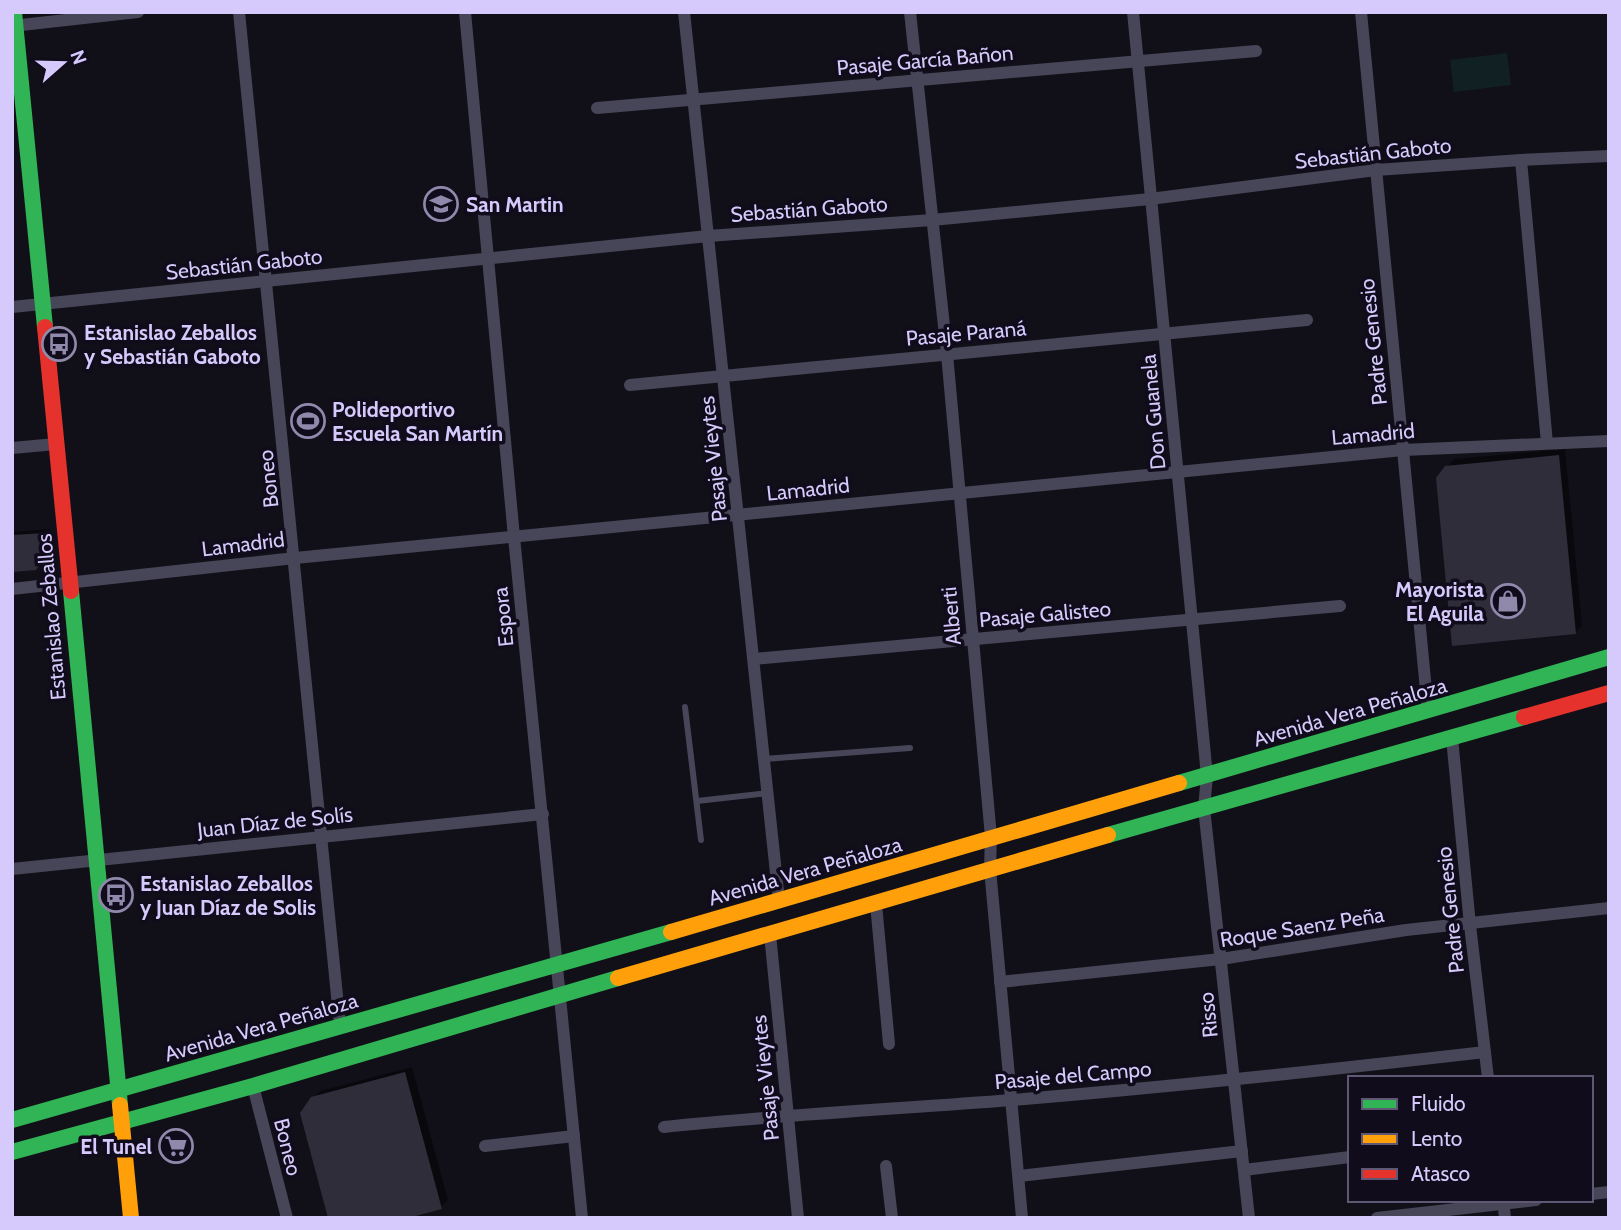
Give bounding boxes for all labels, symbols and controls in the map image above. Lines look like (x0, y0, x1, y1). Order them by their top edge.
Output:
north arrow (28, 28, 98, 98)
street label: Pasaje García Bañon (835, 40, 1015, 81)
text: N (65, 47, 92, 68)
street label: Sebastián Gaboto (1293, 132, 1453, 174)
school or university icon: San Martin (422, 185, 460, 223)
street label: Sebastián Gaboto (730, 191, 888, 227)
place label: San Martin (466, 192, 564, 217)
street label: Sebastián Gaboto (164, 243, 324, 285)
street label: Padre Genesio (1354, 277, 1392, 407)
street label: Pasaje Paraná (905, 315, 1027, 352)
place label: Estanislao Zeballos y Sebastián Gaboto (84, 320, 261, 369)
bus stop icon: Estanislao Zeballos y Sebastián Gaboto (40, 325, 78, 363)
street label: Don Guanela (1136, 353, 1170, 471)
street label: Pasaje Vieytes (694, 394, 733, 523)
place label: Polideportivo Escuela San Martín (332, 397, 503, 446)
sports icon: Polideportivo Escuela San Martín (289, 402, 327, 440)
street label: Lamadrid (1330, 418, 1416, 450)
street label: Boneo (253, 449, 283, 509)
street label: Lamadrid (765, 472, 851, 506)
street label: Lamadrid (200, 527, 286, 561)
street label: Estanislao Zeballos (31, 532, 71, 701)
place label: Mayorista El Aguila (1395, 577, 1485, 626)
shop icon: Mayorista El Aguila (1489, 582, 1527, 620)
street label: Espora (487, 586, 519, 648)
street label: Alberti (936, 586, 966, 646)
street label: Pasaje Galisteo (978, 596, 1112, 633)
street label: Avenida Vera Peñaloza (1251, 672, 1449, 752)
street label: Juan Díaz de Solís (195, 801, 354, 843)
street label: Avenida Vera Peñaloza (706, 831, 904, 911)
street label: Padre Genesio (1431, 845, 1469, 975)
place label: Estanislao Zeballos y Juan Díaz de Solis (140, 871, 316, 920)
bus stop icon: Estanislao Zeballos y Juan Díaz de Solis (97, 876, 135, 914)
street label: Roque Saenz Peña (1218, 902, 1386, 952)
street label: Avenida Vera Peñaloza (162, 987, 360, 1067)
street label: Risso (1193, 991, 1223, 1039)
street label: Pasaje Vieytes (746, 1013, 785, 1142)
street label: Pasaje del Campo (994, 1056, 1153, 1095)
legend (1348, 1076, 1593, 1202)
text: Fluido (1411, 1091, 1466, 1116)
street label: Boneo (269, 1116, 307, 1178)
text: Lento (1411, 1126, 1462, 1151)
supermarket icon: El Tunel (157, 1127, 195, 1165)
place label: El Tunel (80, 1134, 152, 1159)
text: Atasco (1411, 1161, 1470, 1186)

